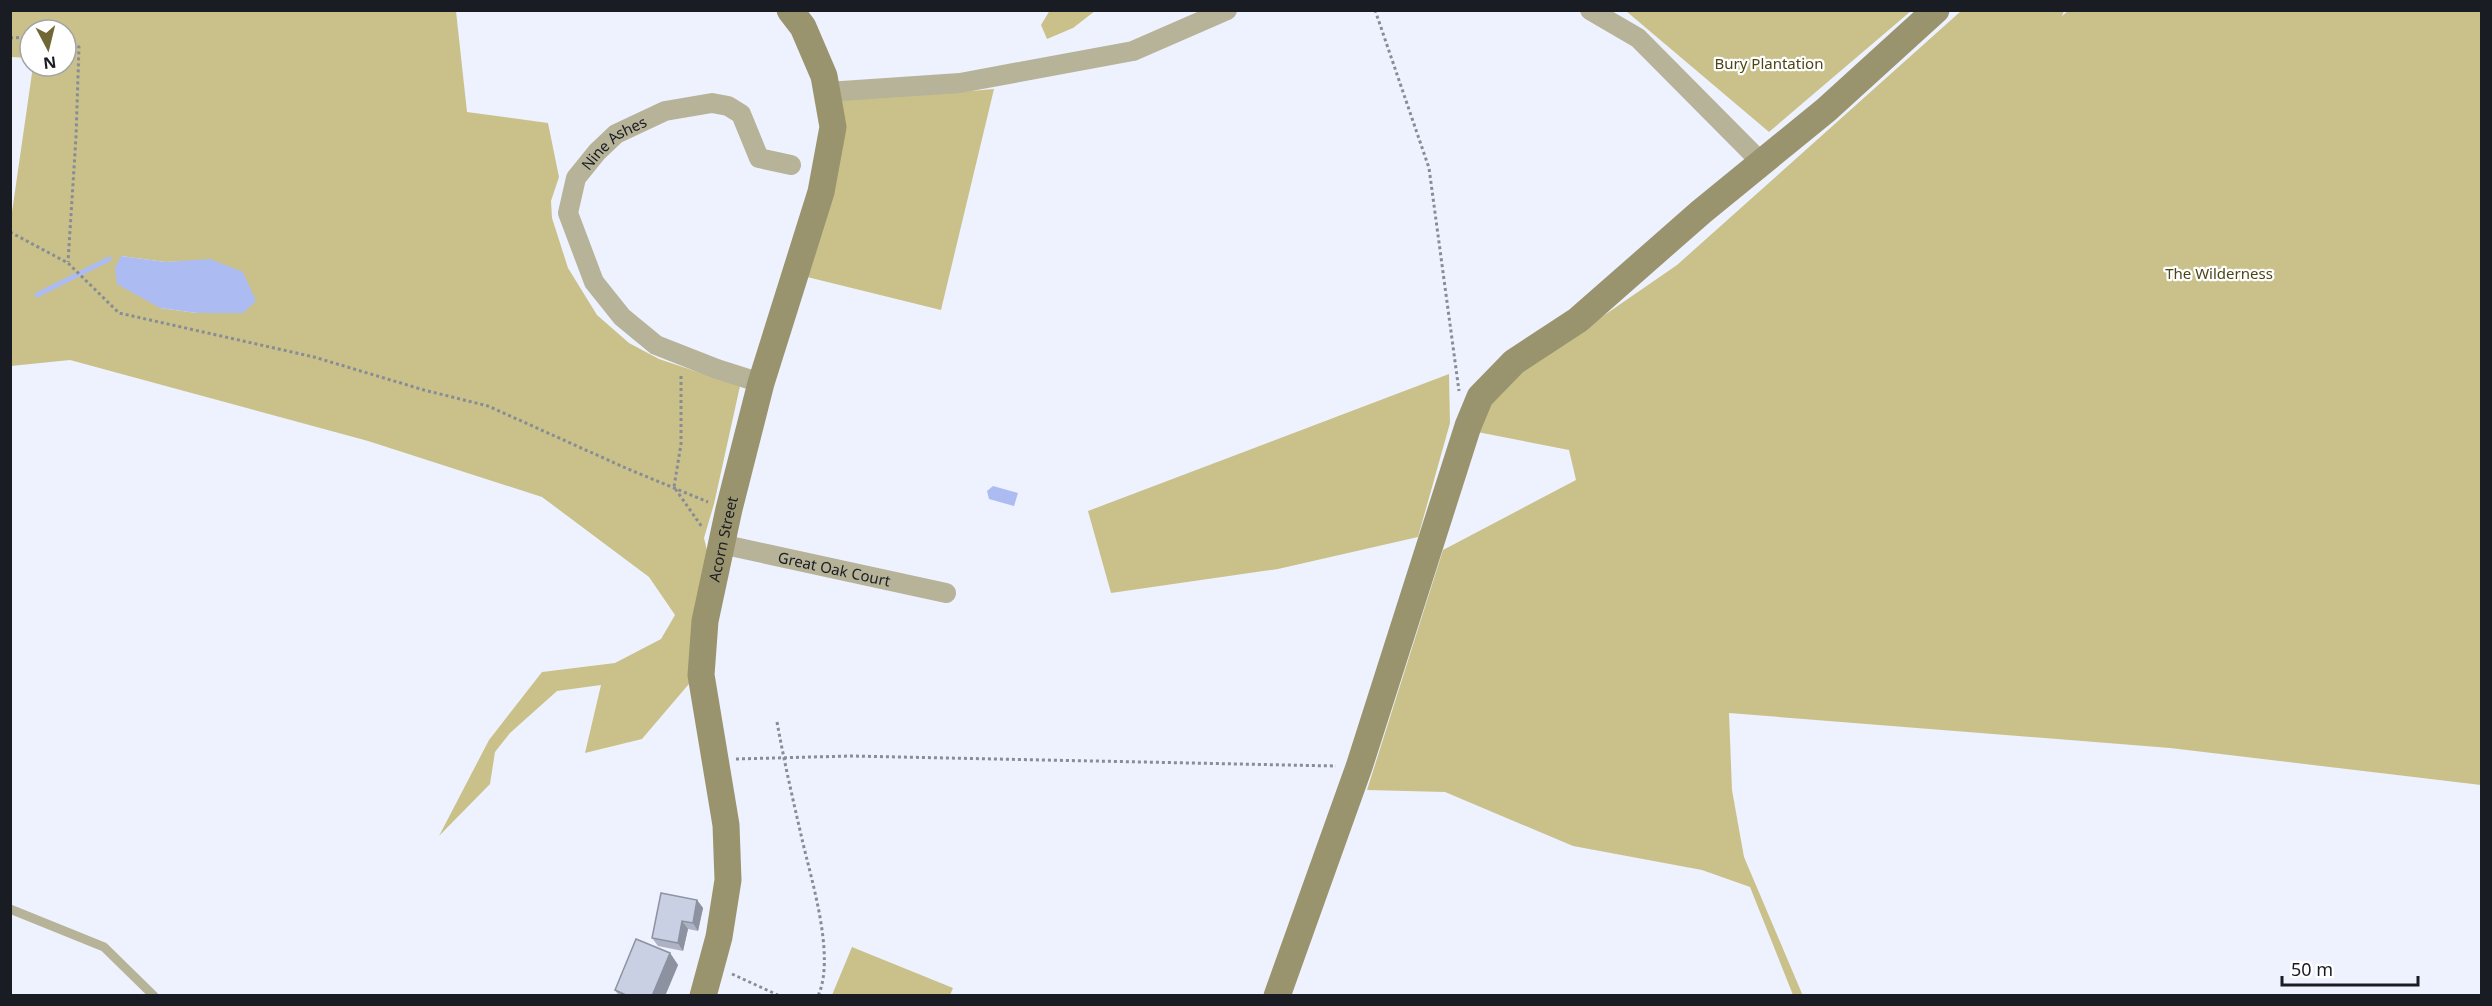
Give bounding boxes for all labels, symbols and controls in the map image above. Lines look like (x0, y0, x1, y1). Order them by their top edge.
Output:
north arrow (18, 18, 78, 78)
text: N (42, 51, 58, 75)
park label: Bury Plantation (1715, 53, 1823, 73)
street label: Nine Ashes (577, 111, 650, 174)
park label: The Wilderness (2165, 263, 2273, 283)
street label: Acorn Street (704, 493, 742, 584)
street label: Great Oak Court (776, 547, 893, 591)
scale bar (2282, 949, 2418, 987)
text: 50 m (2291, 957, 2333, 981)

